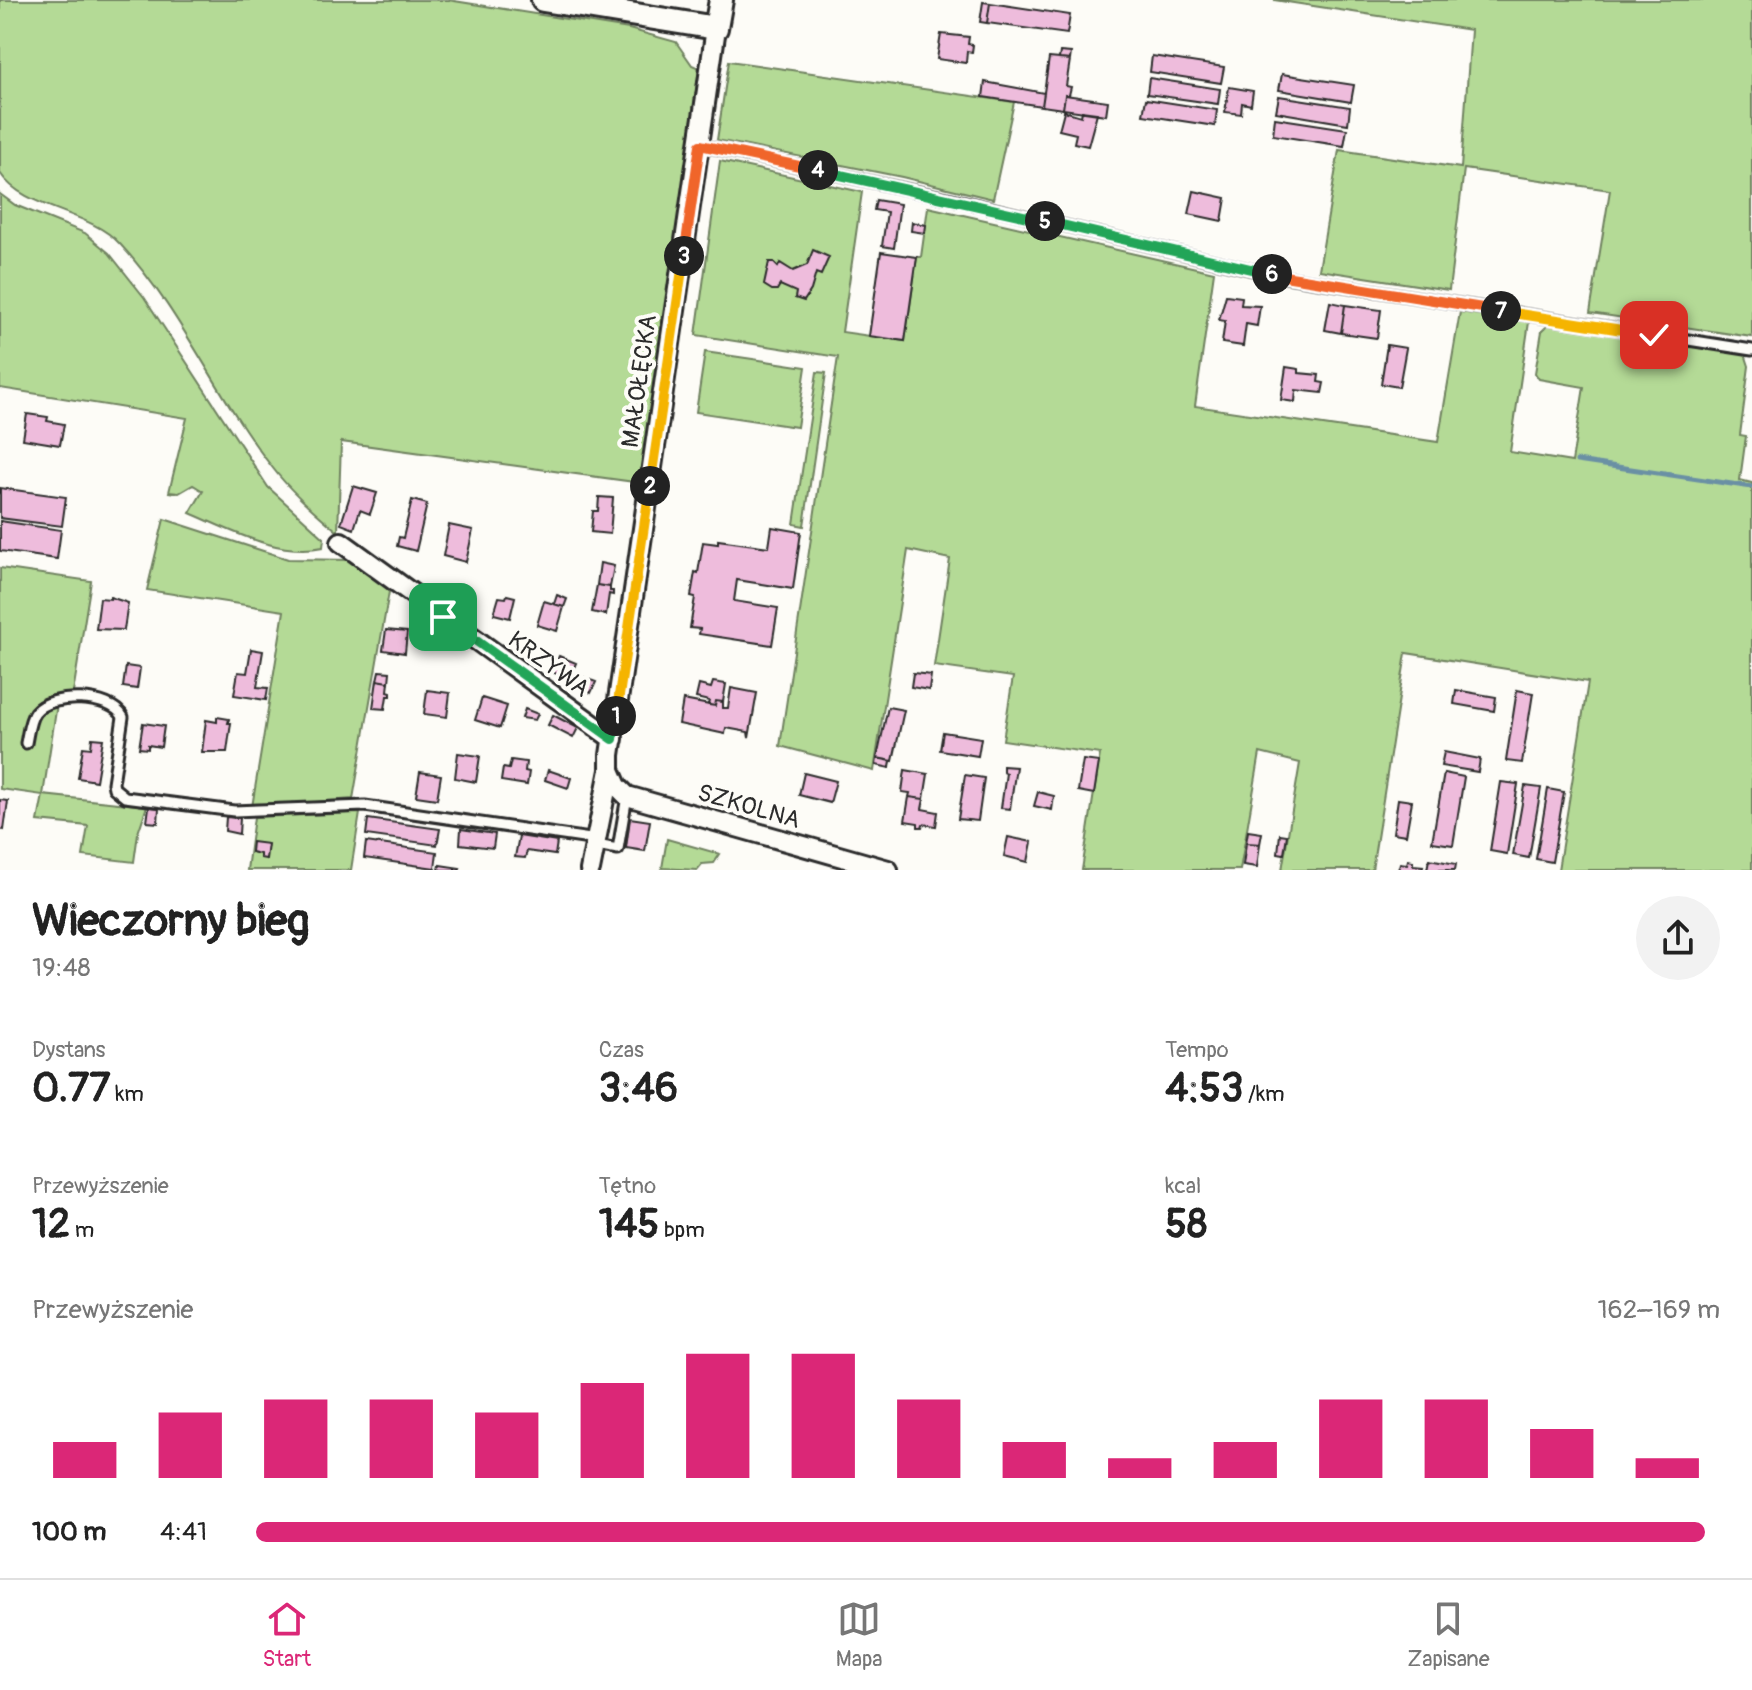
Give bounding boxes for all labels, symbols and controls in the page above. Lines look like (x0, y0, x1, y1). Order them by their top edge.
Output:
pin: 4 (798, 150, 838, 190)
text: 4 (812, 156, 824, 184)
pin: 5 (1025, 201, 1065, 241)
text: 5 (1039, 207, 1051, 235)
pin: 3 (664, 236, 704, 276)
text: 3 (678, 242, 690, 270)
pin: 6 (1252, 254, 1292, 294)
text: 6 (1266, 260, 1278, 288)
pin: 7 (1481, 291, 1521, 331)
text: 7 (1495, 297, 1507, 325)
pin (1620, 301, 1688, 369)
street label: MAŁOŁĘCKA (616, 313, 663, 449)
icon: check (1632, 313, 1676, 357)
pin: 2 (630, 466, 670, 506)
text: 2 (644, 472, 656, 500)
pin (409, 583, 477, 651)
icon: arrive (421, 595, 465, 639)
street label: KRZYWA (502, 625, 595, 704)
pin: 1 (596, 696, 636, 736)
text: 1 (612, 702, 620, 730)
street label: SZKOLNA (694, 778, 804, 835)
text: Wieczorny bieg (32, 894, 309, 949)
button: share (1636, 896, 1720, 980)
text: 19:48 (32, 952, 91, 984)
text: Dystans (32, 1036, 105, 1064)
text: Czas (599, 1036, 644, 1064)
text: Tempo (1165, 1036, 1229, 1064)
text: 0.77 (32, 1064, 110, 1113)
text: 3:46 (599, 1064, 678, 1113)
text: 4:53 (1165, 1064, 1243, 1113)
text: km (110, 1080, 144, 1108)
text: /km (1243, 1080, 1285, 1108)
text: Przewyższenie (32, 1172, 169, 1200)
text: Tętno (599, 1172, 656, 1200)
text: kcal (1165, 1172, 1201, 1200)
text: 12 (32, 1200, 70, 1249)
text: 145 (599, 1200, 659, 1249)
text: 58 (1165, 1200, 1207, 1249)
text: m (70, 1216, 94, 1244)
text: bpm (659, 1216, 705, 1244)
text: Przewyższenie (32, 1294, 193, 1326)
text: 162–169 m (1597, 1294, 1720, 1326)
text: 100 m (32, 1516, 106, 1548)
text: 4:41 (160, 1516, 207, 1548)
tab: Start (262, 1597, 311, 1673)
tab: Mapa (836, 1597, 883, 1673)
tab: Zapisane (1407, 1597, 1490, 1673)

